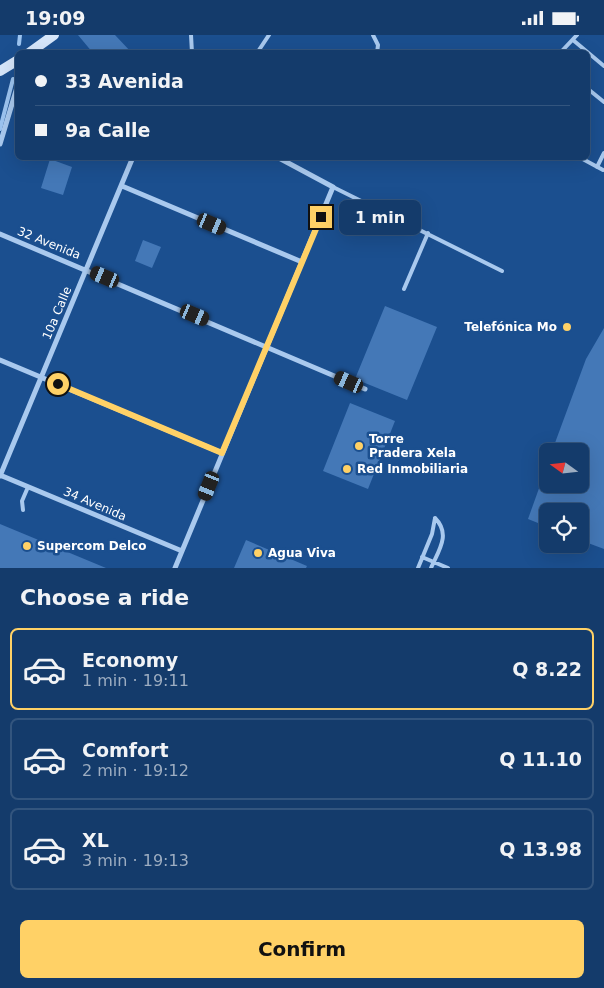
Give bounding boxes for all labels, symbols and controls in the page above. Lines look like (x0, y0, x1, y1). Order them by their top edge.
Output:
text: 19:09 (25, 7, 85, 29)
text: 33 Avenida (65, 70, 184, 92)
text: 9a Calle (65, 119, 150, 141)
callout: 1 min (338, 199, 421, 235)
route end (310, 206, 332, 228)
text: 1 min (355, 208, 405, 227)
car (195, 211, 228, 237)
street label: 32 Avenida (15, 224, 83, 262)
car (88, 264, 121, 290)
street label: 10a Calle (40, 284, 74, 342)
car (178, 302, 211, 328)
place label: Telefónica Mo (464, 320, 557, 334)
marker: Telefónica Mo (561, 321, 573, 333)
car (332, 369, 365, 395)
route start (47, 373, 69, 395)
place label: Torre Pradera Xela (369, 432, 456, 460)
marker: Torre Pradera Xela (353, 440, 365, 452)
north arrow (539, 443, 589, 493)
map controls (539, 443, 589, 553)
place label: Red Inmobiliaria (357, 462, 468, 476)
marker: Red Inmobiliaria (341, 463, 353, 475)
car (196, 469, 221, 503)
street label: 34 Avenida (61, 484, 129, 524)
button: locate (539, 503, 589, 553)
place label: Supercom Delco (37, 539, 146, 553)
marker: Supercom Delco (21, 540, 33, 552)
place label: Agua Viva (268, 546, 336, 560)
marker: Agua Viva (252, 547, 264, 559)
text: Choose a ride (20, 585, 189, 610)
icon: car (22, 647, 67, 692)
text: Economy (82, 649, 178, 671)
text: Q 8.22 (512, 658, 582, 680)
text: 1 min · 19:11 (82, 671, 189, 690)
icon: car (22, 737, 67, 782)
text: Comfort (82, 739, 169, 761)
text: Q 11.10 (499, 748, 582, 770)
text: 2 min · 19:12 (82, 761, 189, 780)
icon: car (22, 827, 67, 872)
text: XL (82, 829, 109, 851)
text: Q 13.98 (499, 838, 582, 860)
text: 3 min · 19:13 (82, 851, 189, 870)
button: Confirm (20, 920, 584, 978)

